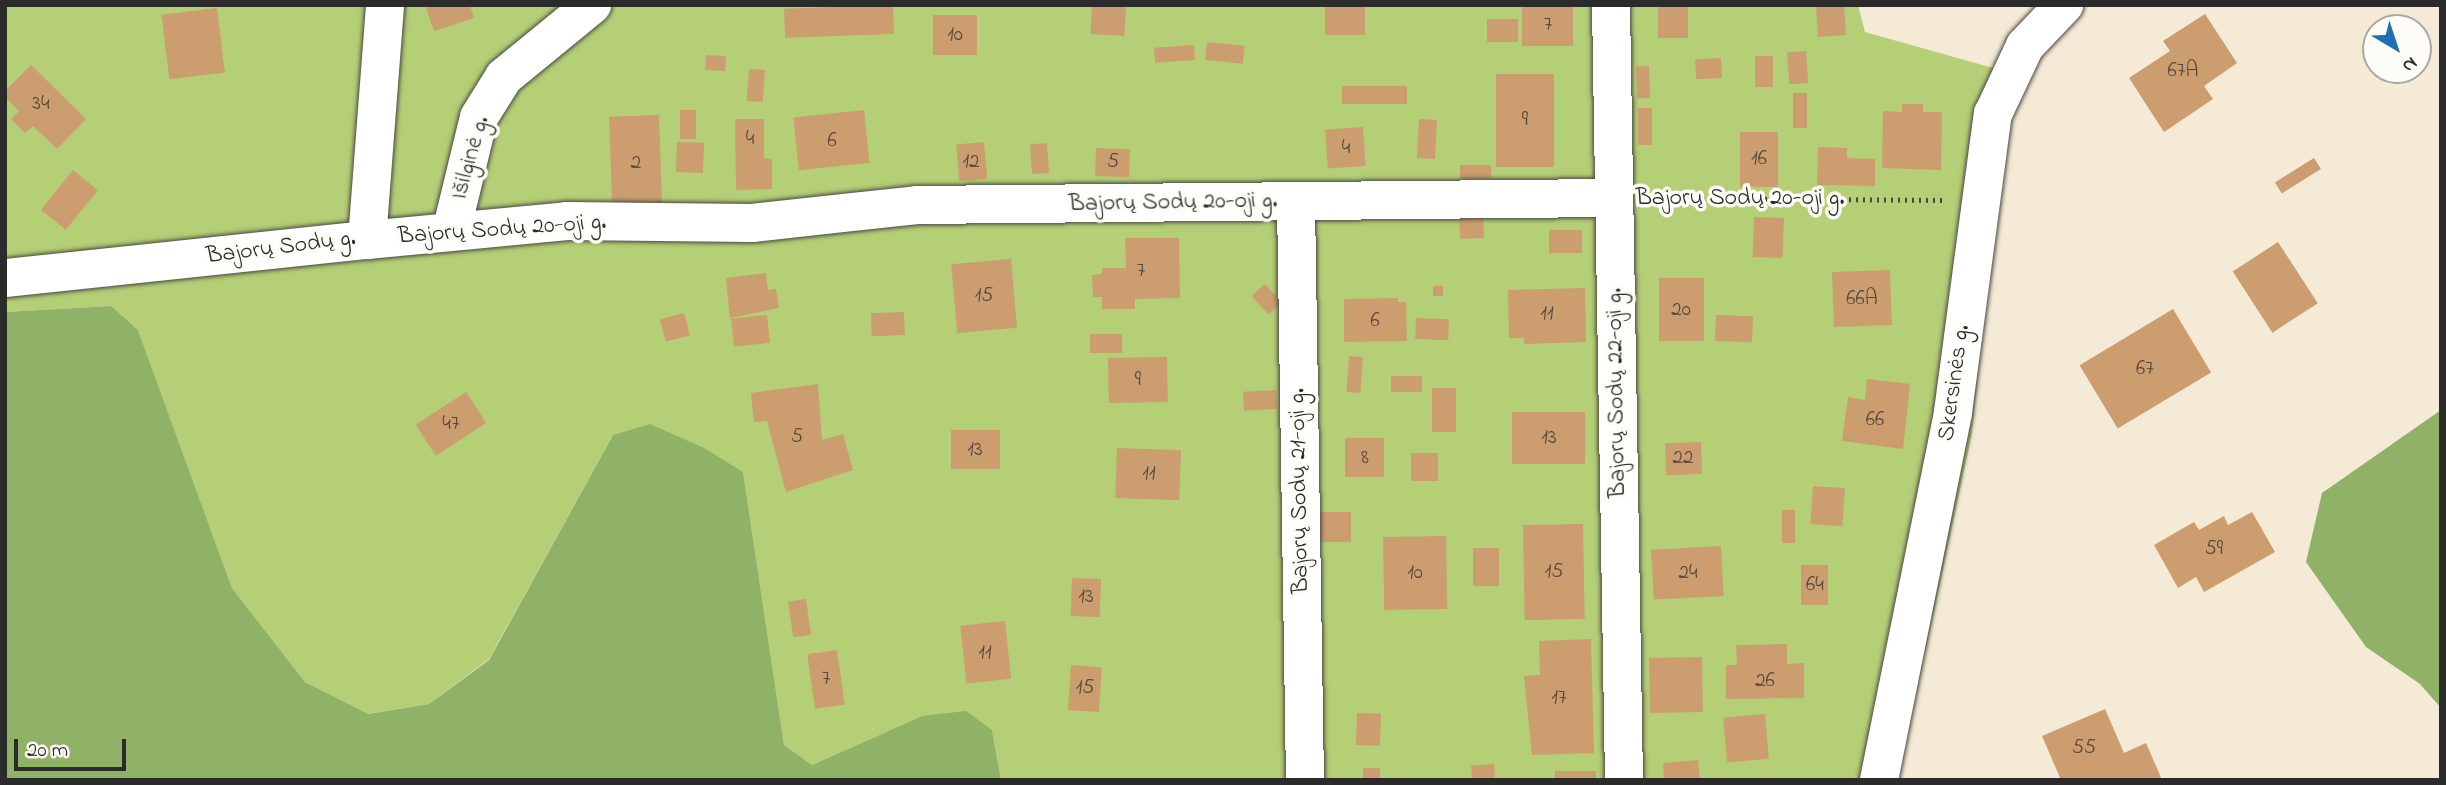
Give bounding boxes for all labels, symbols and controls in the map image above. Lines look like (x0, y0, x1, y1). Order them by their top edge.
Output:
house number: 7 (1544, 12, 1552, 38)
north arrow (2362, 14, 2432, 84)
house number: 10 (947, 22, 963, 48)
text: N (2396, 50, 2423, 79)
house number: 67A (2168, 58, 2198, 84)
house number: 34 (32, 91, 50, 117)
house number: 9 (1522, 107, 1528, 133)
street label: Išilginė g. (445, 113, 497, 203)
house number: 4 (746, 126, 754, 152)
house number: 6 (827, 128, 837, 154)
house number: 4 (1342, 135, 1350, 161)
house number: 16 (1751, 146, 1767, 172)
house number: 12 (962, 149, 980, 175)
house number: 5 (1107, 149, 1119, 175)
house number: 2 (631, 150, 641, 176)
street label: Bajorų Sodų 20-oji g. (1636, 185, 1844, 213)
street label: Bajorų Sodų 20-oji g. (1068, 187, 1278, 219)
street label: Bajorų Sodų 20-oji g. (397, 208, 607, 252)
street label: Bajorų Sodų g. (205, 225, 357, 271)
house number: 7 (1137, 258, 1145, 284)
house number: 15 (975, 283, 993, 309)
house number: 66A (1846, 286, 1878, 312)
street label: Bajorų Sodų 22-oji g. (1601, 288, 1633, 498)
house number: 20 (1671, 297, 1691, 323)
house number: 11 (1540, 301, 1554, 327)
house number: 6 (1370, 308, 1380, 334)
street label: Skersinės g. (1933, 323, 1977, 443)
house number: 67 (2136, 356, 2154, 382)
house number: 9 (1135, 367, 1141, 393)
street label: Bajorų Sodų 21-oji g. (1284, 388, 1316, 594)
house number: 66 (1866, 407, 1884, 433)
house number: 47 (442, 411, 460, 437)
house number: 5 (791, 424, 803, 450)
house number: 13 (1541, 425, 1557, 451)
house number: 13 (967, 437, 983, 463)
house number: 8 (1361, 445, 1369, 471)
house number: 22 (1673, 445, 1693, 471)
house number: 11 (1142, 461, 1156, 487)
house number: 59 (2205, 536, 2223, 562)
house number: 15 (1545, 559, 1563, 585)
house number: 10 (1407, 560, 1423, 586)
house number: 24 (1678, 560, 1698, 586)
house number: 64 (1806, 572, 1824, 598)
house number: 13 (1078, 584, 1094, 610)
house number: 11 (978, 640, 992, 666)
house number: 7 (822, 666, 830, 692)
house number: 26 (1755, 668, 1775, 694)
house number: 15 (1076, 675, 1094, 701)
house number: 17 (1551, 685, 1567, 711)
scale bar (18, 726, 130, 770)
house number: 55 (2072, 735, 2096, 761)
text: 20 m (27, 736, 68, 766)

